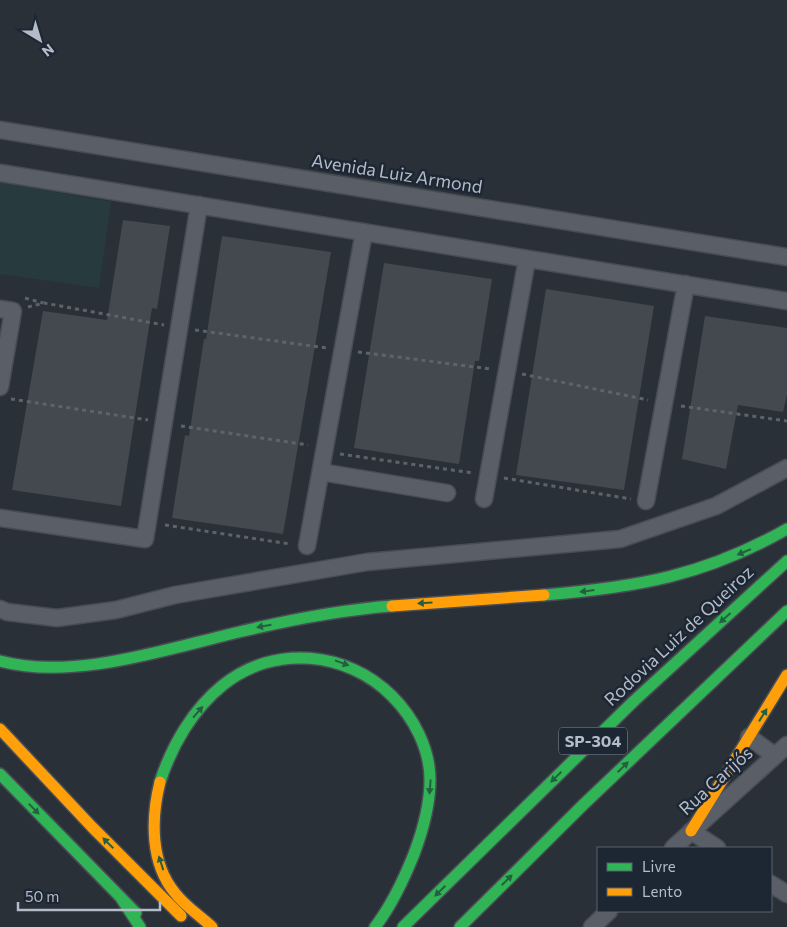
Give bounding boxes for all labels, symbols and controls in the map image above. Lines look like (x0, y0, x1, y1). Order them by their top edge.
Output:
north arrow (15, 15, 65, 65)
text: N (39, 41, 58, 61)
street label: Avenida Luiz Armond (310, 149, 484, 197)
one-way arrow (736, 548, 751, 556)
street label: Rodovia Luiz de Queiroz (599, 560, 758, 710)
one-way arrow (579, 587, 595, 595)
one-way arrow (417, 600, 433, 608)
one-way arrow (720, 612, 732, 624)
one-way arrow (256, 622, 272, 630)
one-way arrow (335, 659, 350, 667)
one-way arrow (192, 706, 204, 718)
one-way arrow (758, 708, 767, 721)
road number: SP-304 (559, 728, 627, 754)
street label: Rua Carijós (674, 741, 757, 819)
one-way arrow (617, 761, 629, 773)
one-way arrow (550, 771, 562, 783)
one-way arrow (425, 780, 433, 796)
one-way arrow (28, 803, 40, 815)
one-way arrow (102, 837, 114, 849)
legend (597, 847, 772, 912)
one-way arrow (157, 855, 164, 870)
text: Livre (642, 857, 676, 875)
one-way arrow (500, 875, 512, 887)
scale bar (18, 880, 160, 912)
text: Lento (642, 882, 682, 900)
one-way arrow (434, 885, 446, 897)
text: 50 m (25, 887, 59, 905)

